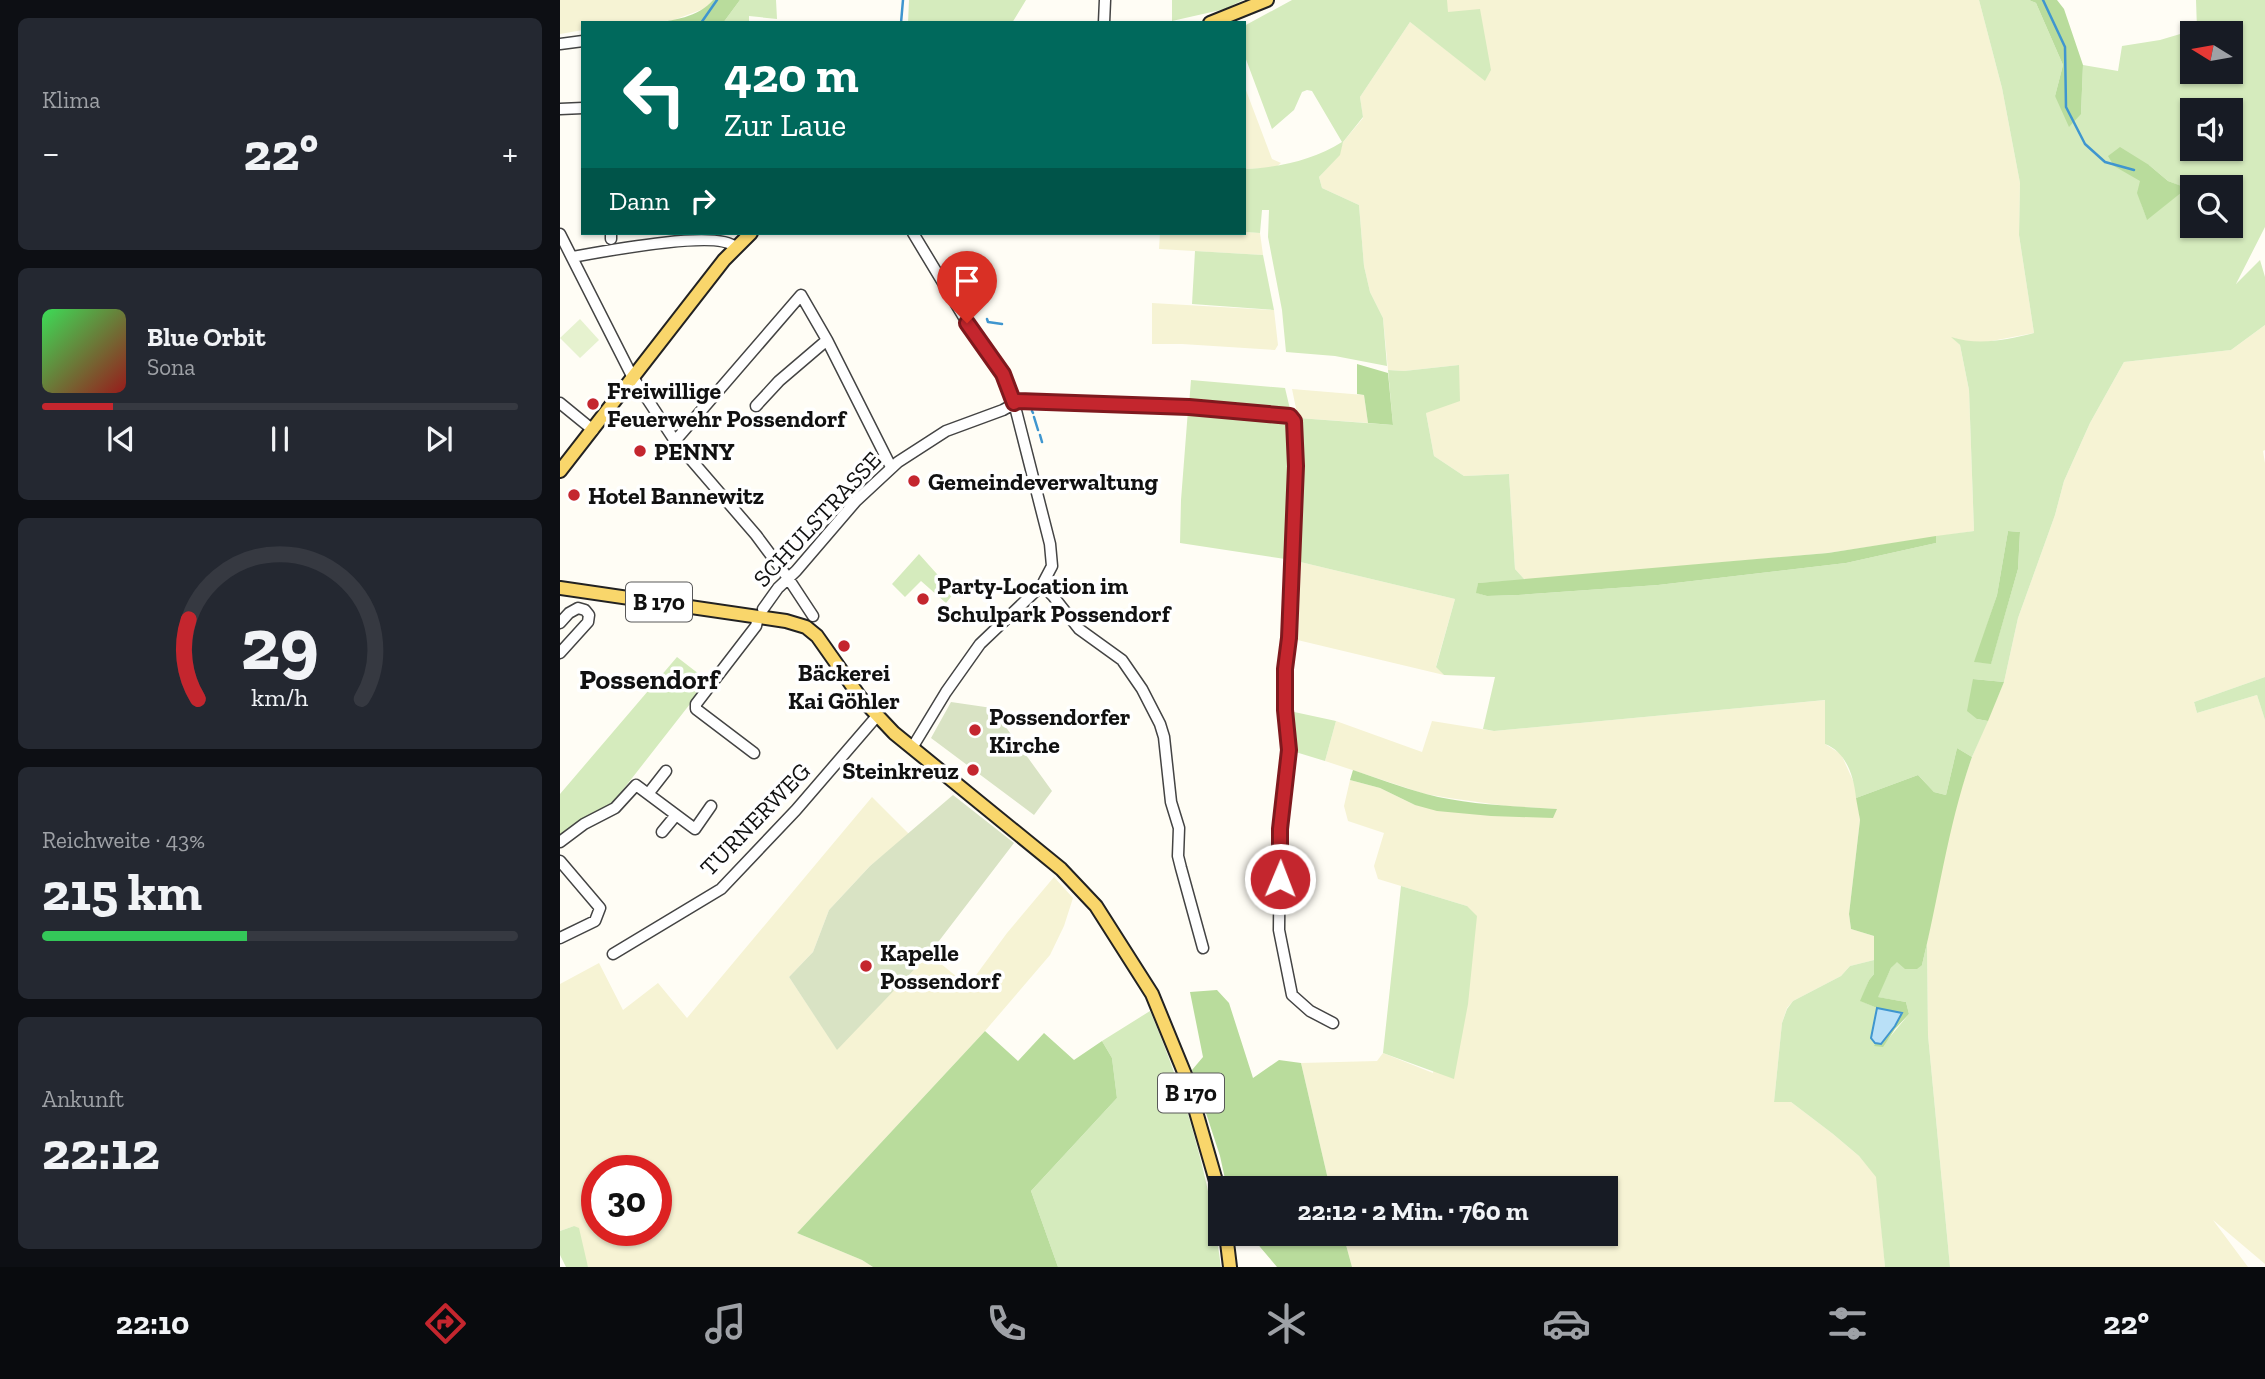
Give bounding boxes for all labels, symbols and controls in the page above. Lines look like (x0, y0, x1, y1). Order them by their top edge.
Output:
north arrow (2180, 21, 2244, 84)
map controls (2180, 21, 2243, 238)
text: 420 m (724, 46, 859, 105)
icon: left (609, 49, 700, 140)
text: Klima (42, 86, 100, 114)
button: sound (2180, 98, 2243, 161)
text: Zur Laue (724, 106, 846, 144)
text: 22° (244, 121, 318, 183)
text: − (42, 130, 60, 176)
text: + (502, 130, 518, 176)
button: search (2180, 175, 2243, 238)
icon: right (684, 182, 722, 220)
text: Dann (609, 185, 670, 217)
pin (937, 251, 997, 323)
icon: arrive (948, 262, 986, 300)
text: Blue Orbit (147, 321, 266, 353)
text: Sona (147, 353, 195, 381)
place label: Freiwillige Feuerwehr Possendorf (607, 376, 848, 433)
marker: Freiwillige Feuerwehr Possendorf (585, 396, 601, 412)
icon: previous (102, 420, 140, 458)
icon: pause (261, 420, 299, 458)
icon: next (420, 420, 458, 458)
place label: PENNY (654, 437, 735, 466)
marker: PENNY (632, 443, 648, 459)
street label: SCHULSTRASSE (747, 445, 887, 593)
place label: Gemeindeverwaltung (928, 467, 1158, 496)
marker: Gemeindeverwaltung (906, 473, 922, 489)
place label: Hotel Bannewitz (588, 481, 764, 510)
marker: Hotel Bannewitz (566, 487, 582, 503)
place label: Party-Location im Schulpark Possendorf (937, 571, 1173, 628)
road number: B 170 (626, 582, 692, 622)
marker: Party-Location im Schulpark Possendorf (915, 591, 931, 607)
text: 29 (241, 601, 319, 689)
marker: Bäckerei Kai Göhler (836, 638, 852, 654)
place label: Bäckerei Kai Göhler (788, 658, 900, 715)
district label: Possendorf (579, 663, 721, 696)
text: km/h (251, 682, 309, 712)
place label: Possendorfer Kirche (989, 702, 1131, 759)
marker: Possendorfer Kirche (967, 722, 983, 738)
street label: TURNERWEG (694, 756, 816, 882)
place label: Steinkreuz (842, 756, 959, 785)
marker: Steinkreuz (965, 762, 981, 778)
text: Reichweite · 43% (42, 826, 205, 854)
position arrow (1243, 842, 1317, 916)
text: 215 km (42, 861, 202, 923)
place label: Kapelle Possendorf (880, 938, 1002, 995)
marker: Kapelle Possendorf (858, 958, 874, 974)
road number: B 170 (1158, 1074, 1224, 1112)
text: Ankunft (42, 1085, 124, 1113)
text: 22:12 (42, 1120, 160, 1182)
speed limit sign: 30 (581, 1155, 672, 1246)
text: 22:12 · 2 Min. · 760 m (1298, 1195, 1528, 1227)
icon: directions (421, 1299, 470, 1348)
icon: music (701, 1299, 750, 1348)
icon: phone (982, 1299, 1031, 1348)
icon: climate (1262, 1299, 1311, 1348)
icon: car (1542, 1299, 1591, 1348)
icon: filters (1823, 1299, 1872, 1348)
text: 22:10 (116, 1304, 189, 1342)
text: 22° (2103, 1304, 2149, 1342)

